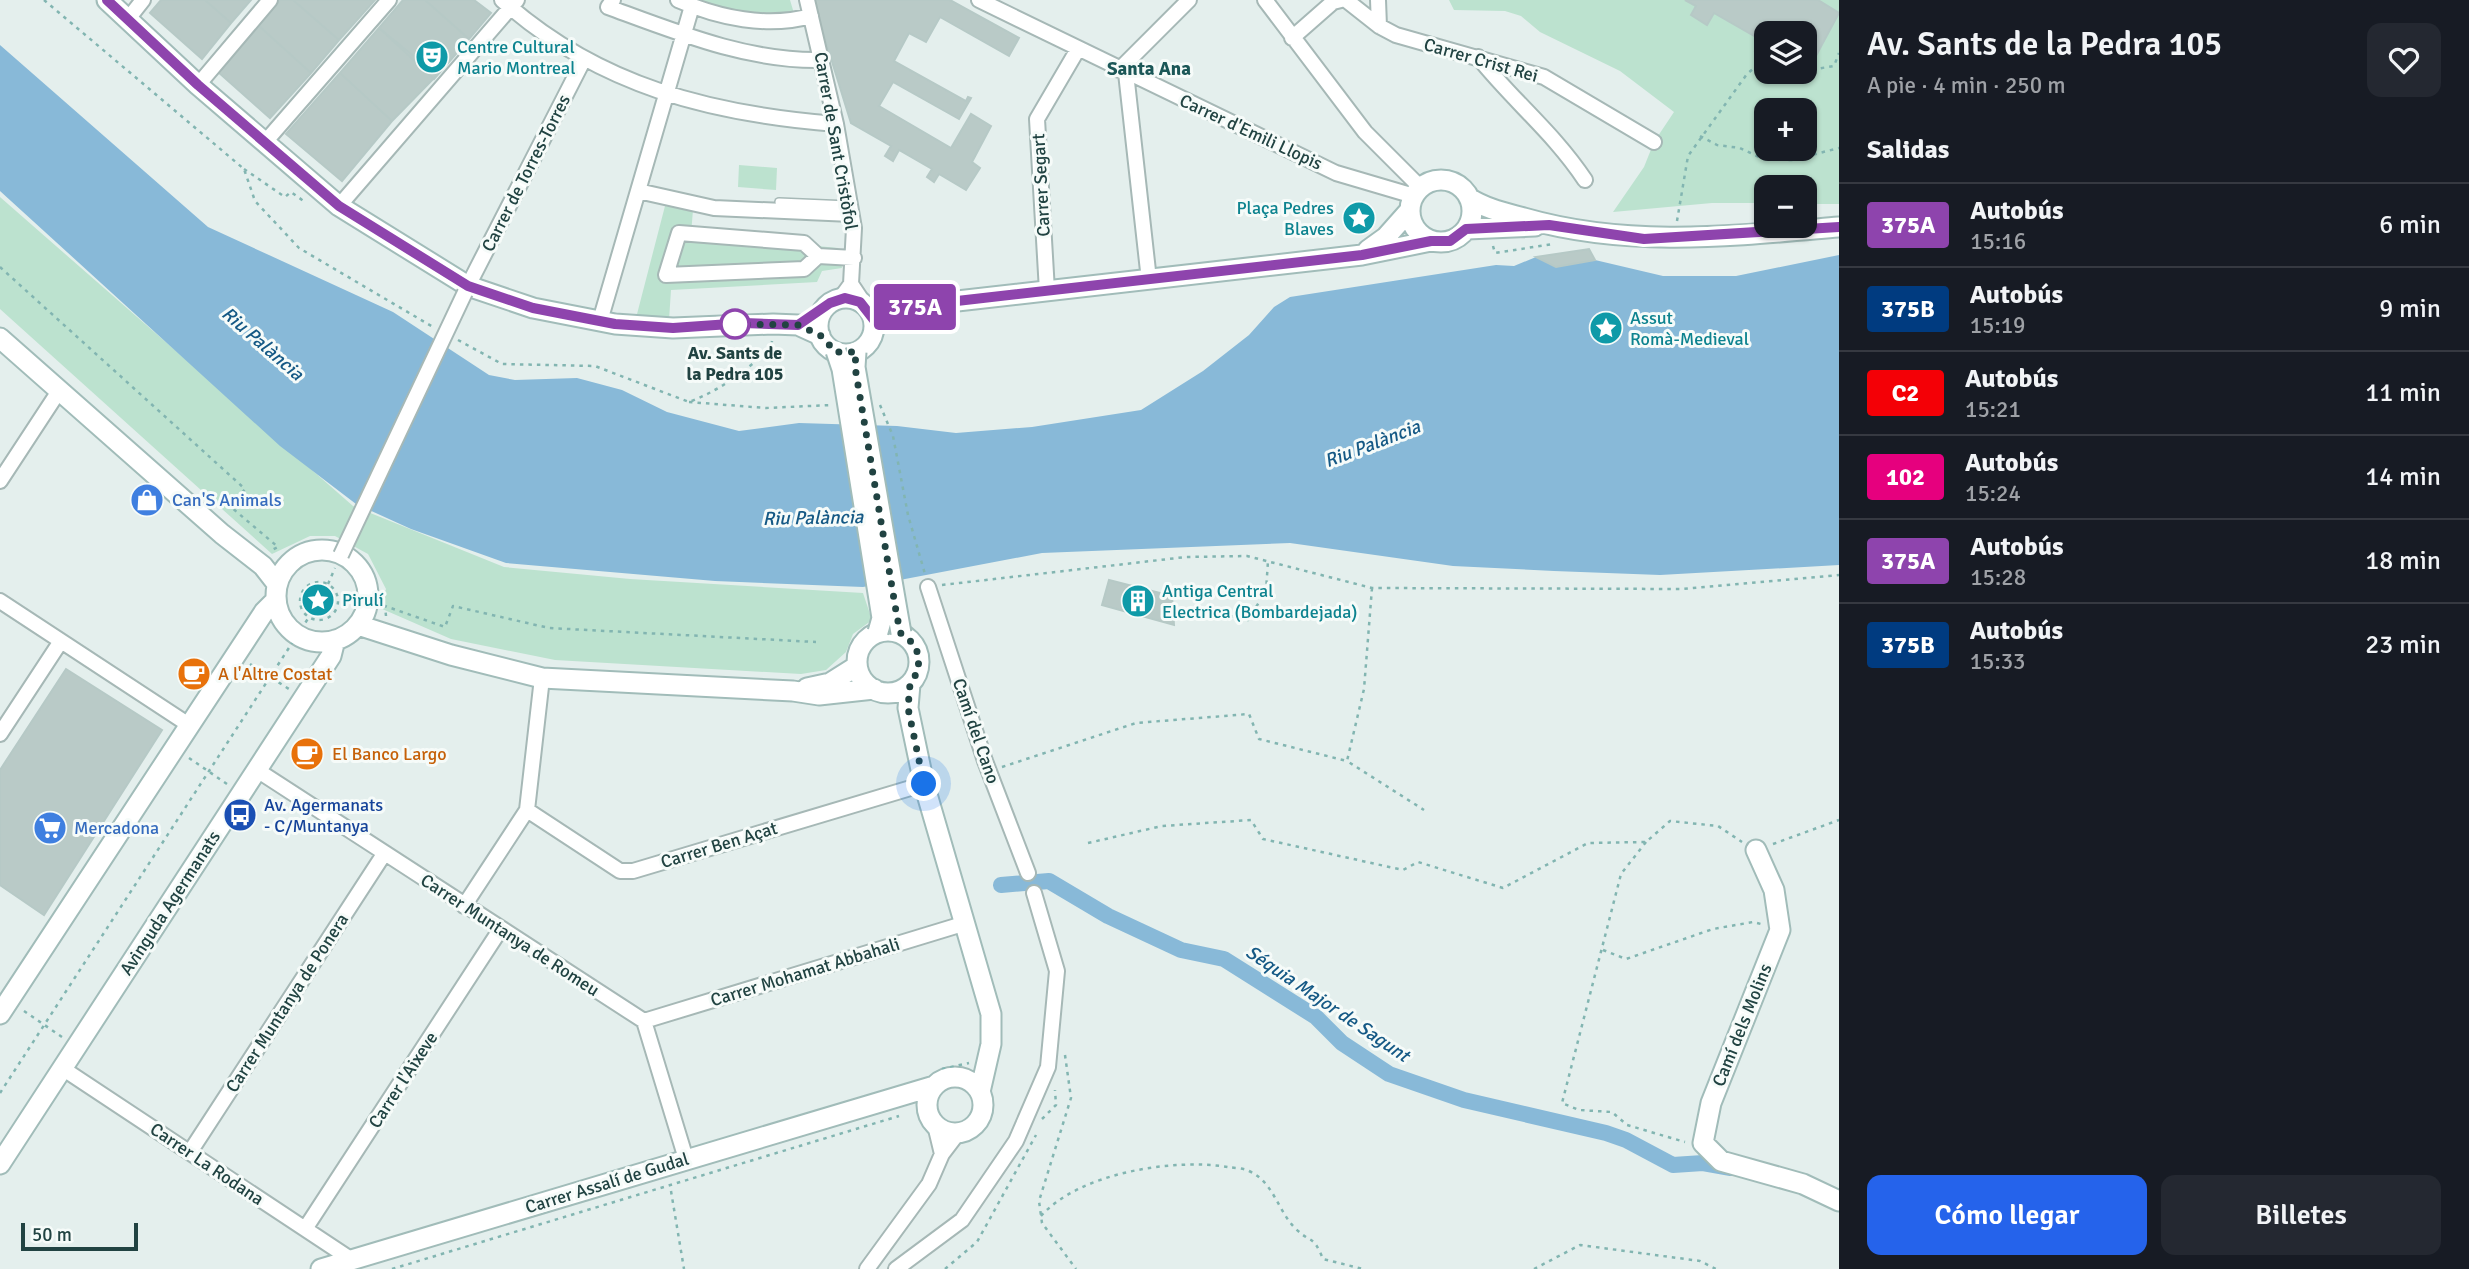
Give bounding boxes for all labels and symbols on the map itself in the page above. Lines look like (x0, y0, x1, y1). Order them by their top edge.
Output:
street label: Carrer Crist Rei (1421, 33, 1541, 87)
place label: Centre Cultural Mario Montreal (457, 36, 576, 79)
theatre icon: Centre Cultural Mario Montreal (413, 38, 451, 76)
street label: Carrer de Sant Cristòfol (809, 50, 863, 232)
district label: Santa Ana (1107, 57, 1191, 81)
street label: Carrer d'Emili Llopis (1176, 89, 1326, 175)
street label: Carrer de Torres-Torres (477, 91, 575, 255)
street label: Carrer Segart (1027, 133, 1055, 237)
place label: Plaça Pedres Blaves (1236, 197, 1334, 240)
place icon: Plaça Pedres Blaves (1340, 199, 1378, 237)
line badge: 375A (866, 284, 964, 330)
water label: Riu Palància (216, 302, 309, 387)
place label: Assut Romà-Medieval (1630, 307, 1749, 350)
marker: Av. Sants de la Pedra 105 (720, 309, 750, 339)
place icon: Assut Romà-Medieval (1587, 309, 1625, 347)
place label: Av. Sants de la Pedra 105 (686, 342, 784, 385)
water label: Riu Palància (1321, 414, 1425, 473)
shop icon: Can'S Animals (128, 481, 166, 519)
place label: Can'S Animals (172, 489, 282, 511)
water label: Riu Palància (762, 505, 865, 531)
place label: Antiga Central Electrica (Bombardejada) (1162, 580, 1357, 623)
place icon: Pirulí (299, 581, 337, 619)
building icon: Antiga Central Electrica (Bombardejada) (1119, 582, 1157, 620)
place label: Pirulí (342, 589, 384, 611)
cafe icon: A l'Altre Costat (175, 655, 213, 693)
place label: A l'Altre Costat (218, 663, 332, 685)
street label: Camí del Cano (948, 675, 1004, 787)
cafe icon: El Banco Largo (288, 735, 326, 773)
place label: El Banco Largo (332, 743, 447, 765)
your location (906, 766, 941, 801)
place label: Av. Agermanats - C/Muntanya (264, 794, 383, 837)
bus stop icon: Av. Agermanats - C/Muntanya (221, 796, 259, 834)
supermarket icon: Mercadona (31, 809, 69, 847)
place label: Mercadona (74, 817, 159, 839)
street label: Carrer Ben Açat (658, 817, 780, 873)
street label: Avinguda Agermanats (115, 827, 225, 979)
street label: Carrer Muntanya de Romeu (417, 869, 603, 1001)
street label: Carrer Muntanya de Ponera (221, 909, 353, 1097)
street label: Carrer Mohamat Abbahali (708, 933, 902, 1011)
water label: Séquia Major de Sagunt (1241, 940, 1416, 1069)
street label: Camí dels Molins (1707, 960, 1777, 1090)
street label: Carrer l'Aixeve (364, 1028, 442, 1132)
street label: Carrer La Rodana (146, 1118, 268, 1210)
street label: Carrer Assalí de Gudal (522, 1148, 692, 1218)
scale bar (21, 1220, 138, 1252)

